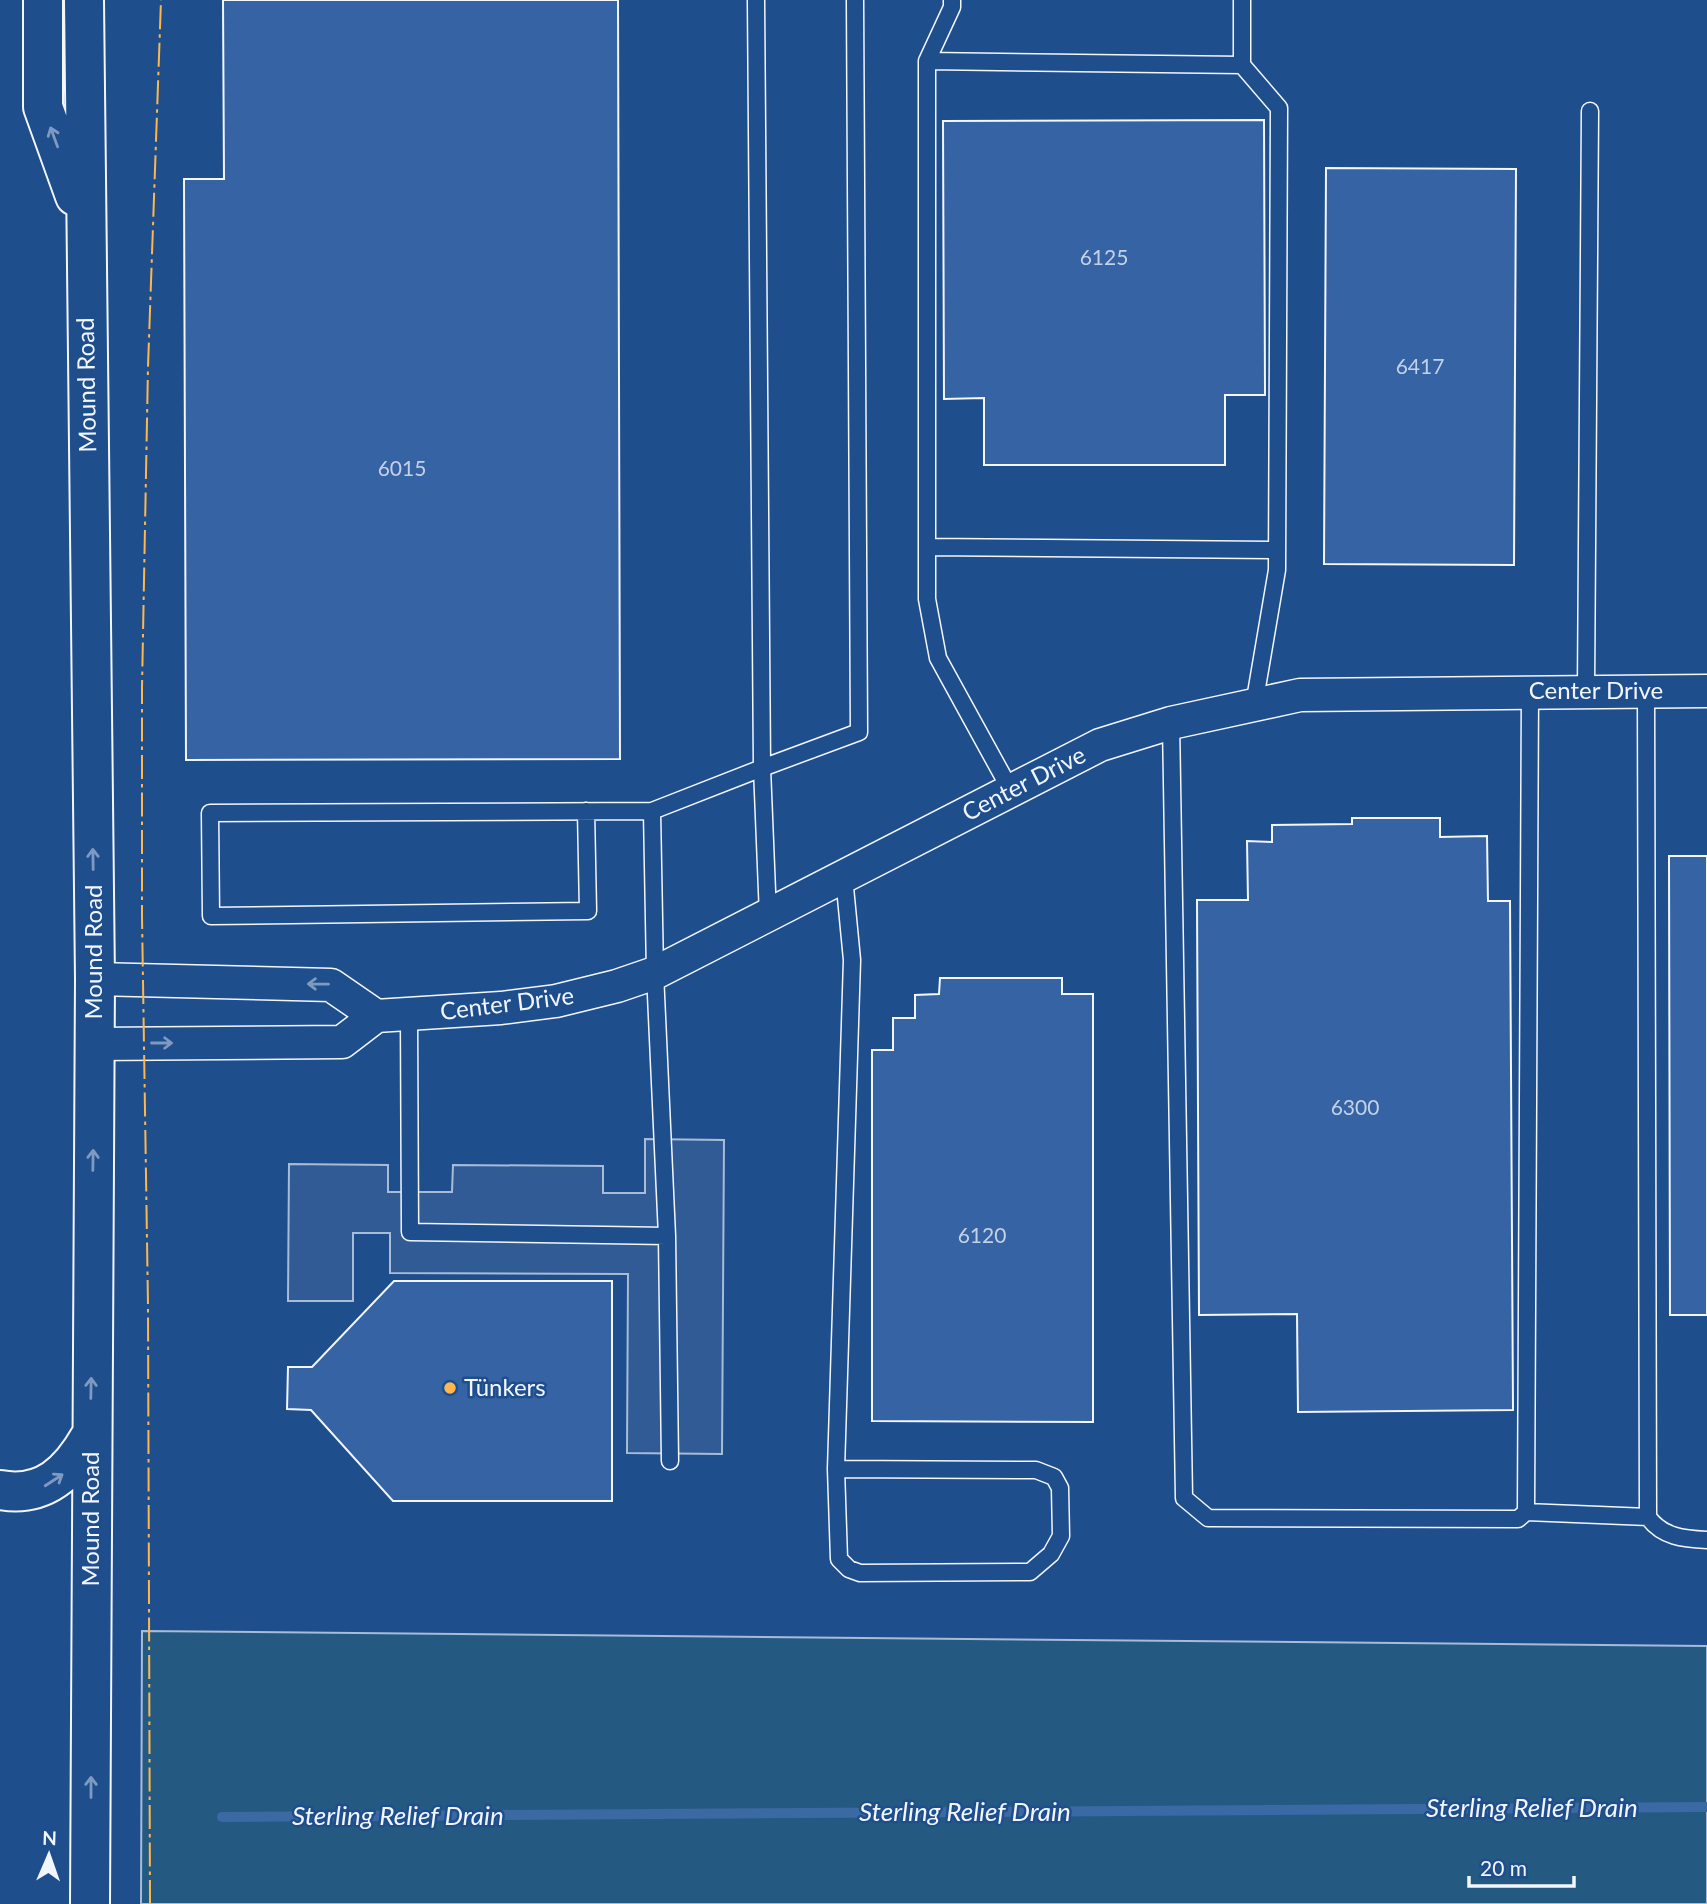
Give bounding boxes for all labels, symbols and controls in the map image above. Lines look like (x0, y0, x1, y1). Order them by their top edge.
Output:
one-way arrow (47, 126, 60, 148)
house number: 6125 (1080, 244, 1128, 269)
street label: Mound Road (70, 317, 101, 453)
house number: 6417 (1396, 353, 1444, 378)
house number: 6015 (378, 455, 426, 480)
street label: Center Drive (1529, 675, 1663, 704)
street label: Center Drive (957, 739, 1090, 826)
one-way arrow (86, 848, 100, 871)
street label: Mound Road (78, 884, 107, 1020)
one-way arrow (307, 978, 330, 991)
street label: Center Drive (438, 980, 575, 1025)
one-way arrow (151, 1036, 174, 1050)
house number: 6300 (1331, 1094, 1379, 1119)
one-way arrow (86, 1149, 100, 1172)
house number: 6120 (958, 1222, 1006, 1247)
place label: Tünkers (464, 1372, 546, 1401)
one-way arrow (84, 1377, 98, 1400)
marker: Tünkers (442, 1380, 458, 1396)
street label: Mound Road (75, 1451, 104, 1587)
one-way arrow (44, 1472, 63, 1487)
one-way arrow (84, 1776, 98, 1799)
water label: Sterling Relief Drain (1426, 1791, 1638, 1823)
water label: Sterling Relief Drain (859, 1795, 1071, 1827)
water label: Sterling Relief Drain (292, 1799, 504, 1831)
north arrow (14, 1820, 84, 1890)
text: N (42, 1826, 57, 1849)
scale bar (1469, 1844, 1574, 1888)
text: 20 m (1480, 1855, 1527, 1880)

